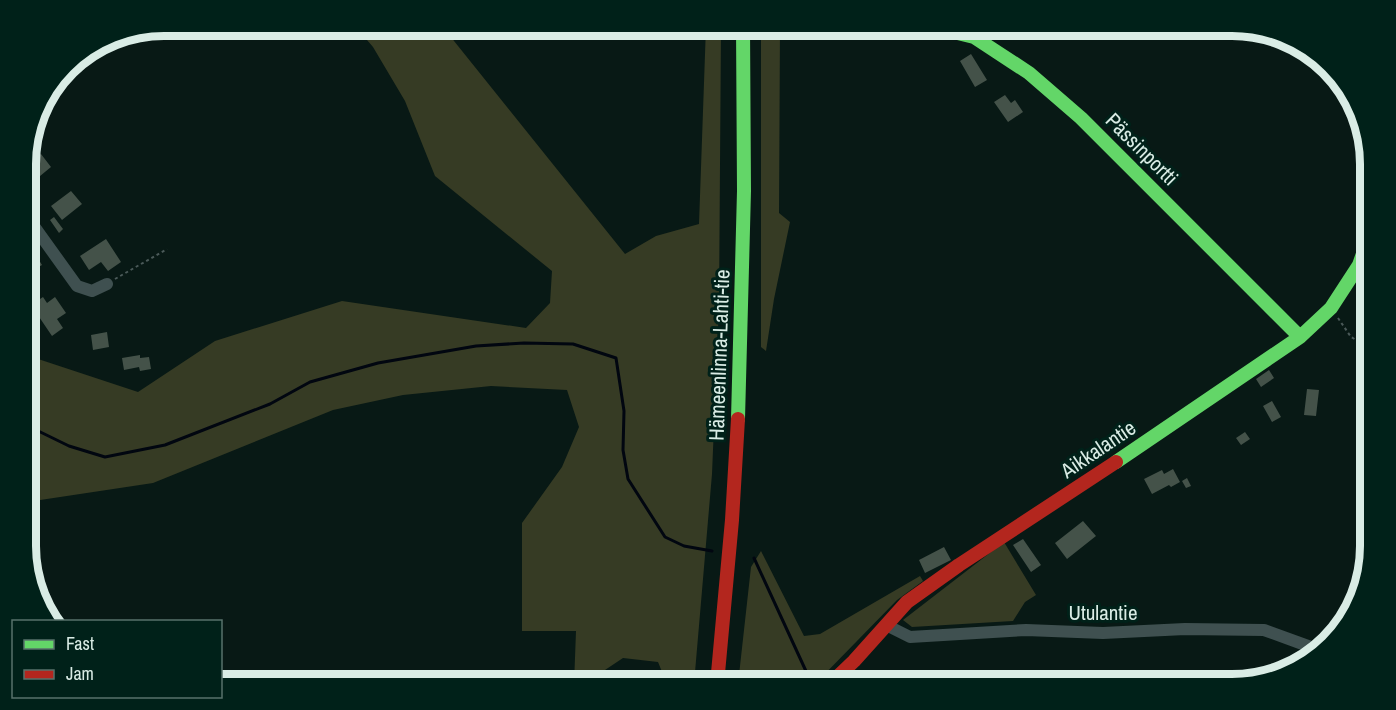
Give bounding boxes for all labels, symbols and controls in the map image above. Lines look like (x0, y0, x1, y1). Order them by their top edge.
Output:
street label: Pässinportti (1099, 106, 1185, 192)
street label: Hämeenlinna-Lahti-tie (702, 269, 736, 441)
street label: Aikkalantie (1054, 413, 1141, 485)
street label: Utulantie (1069, 598, 1137, 627)
legend (12, 620, 222, 698)
text: Fast (66, 631, 94, 656)
text: Jam (66, 661, 94, 686)

